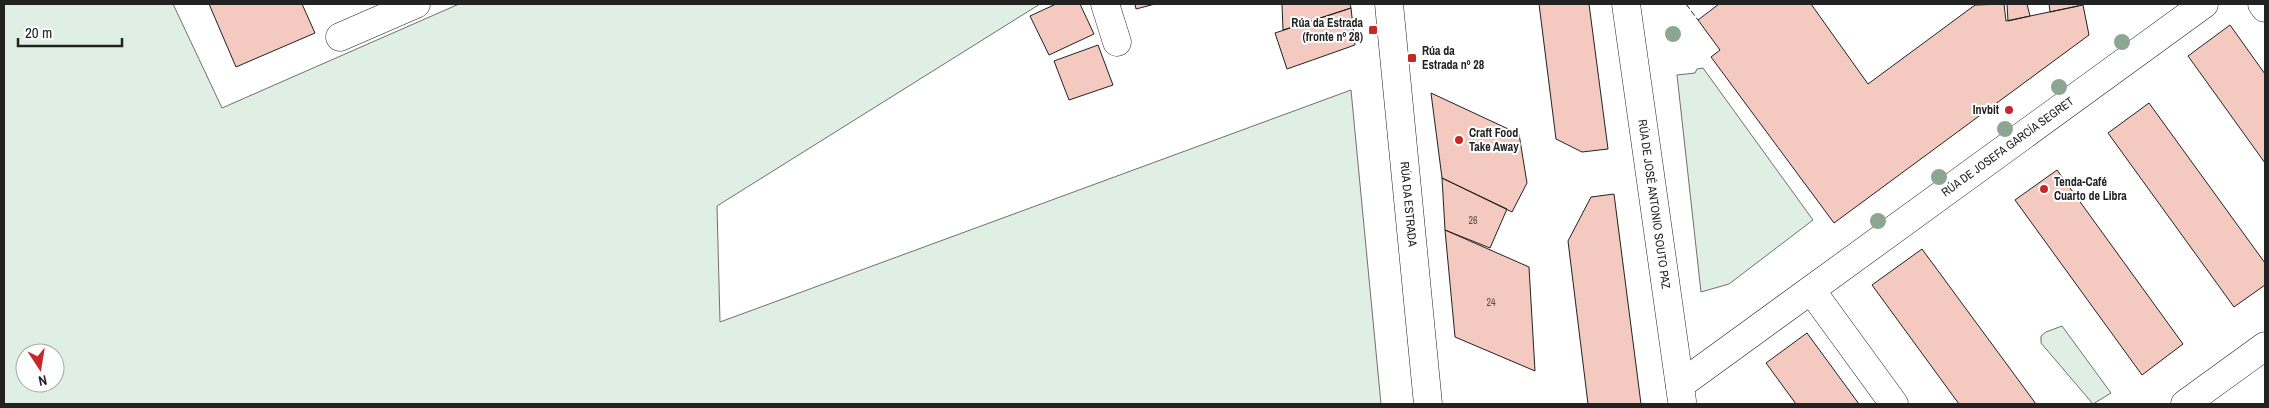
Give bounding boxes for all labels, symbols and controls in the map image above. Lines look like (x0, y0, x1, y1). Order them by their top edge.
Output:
scale bar (18, 15, 121, 47)
place label: Rúa da Estrada (fronte nº 28) (1291, 15, 1364, 45)
text: 20 m (25, 22, 52, 43)
marker: Rúa da Estrada (fronte nº 28) (1367, 24, 1379, 36)
place label: Rúa da Estrada nº 28 (1422, 43, 1485, 73)
marker: Rúa da Estrada nº 28 (1406, 52, 1418, 64)
street label: RÚA DE JOSEFA GARCÍA SEGRET (1938, 93, 2077, 200)
place label: Invbit (1973, 102, 2000, 118)
marker: Invbit (2003, 104, 2015, 116)
street label: RÚA DE JOSÉ ANTONIO SOUTO PAZ (1634, 118, 1674, 290)
place label: Craft Food Take Away (1469, 125, 1519, 155)
marker: Craft Food Take Away (1453, 134, 1465, 146)
street label: RÚA DA ESTRADA (1396, 161, 1421, 248)
place label: Tenda-Café Cuarto de Libra (2054, 174, 2127, 204)
marker: Tenda-Café Cuarto de Libra (2038, 183, 2050, 195)
house number: 26 (1468, 214, 1478, 227)
house number: 24 (1486, 296, 1496, 309)
north arrow (15, 343, 65, 393)
text: N (37, 371, 49, 390)

